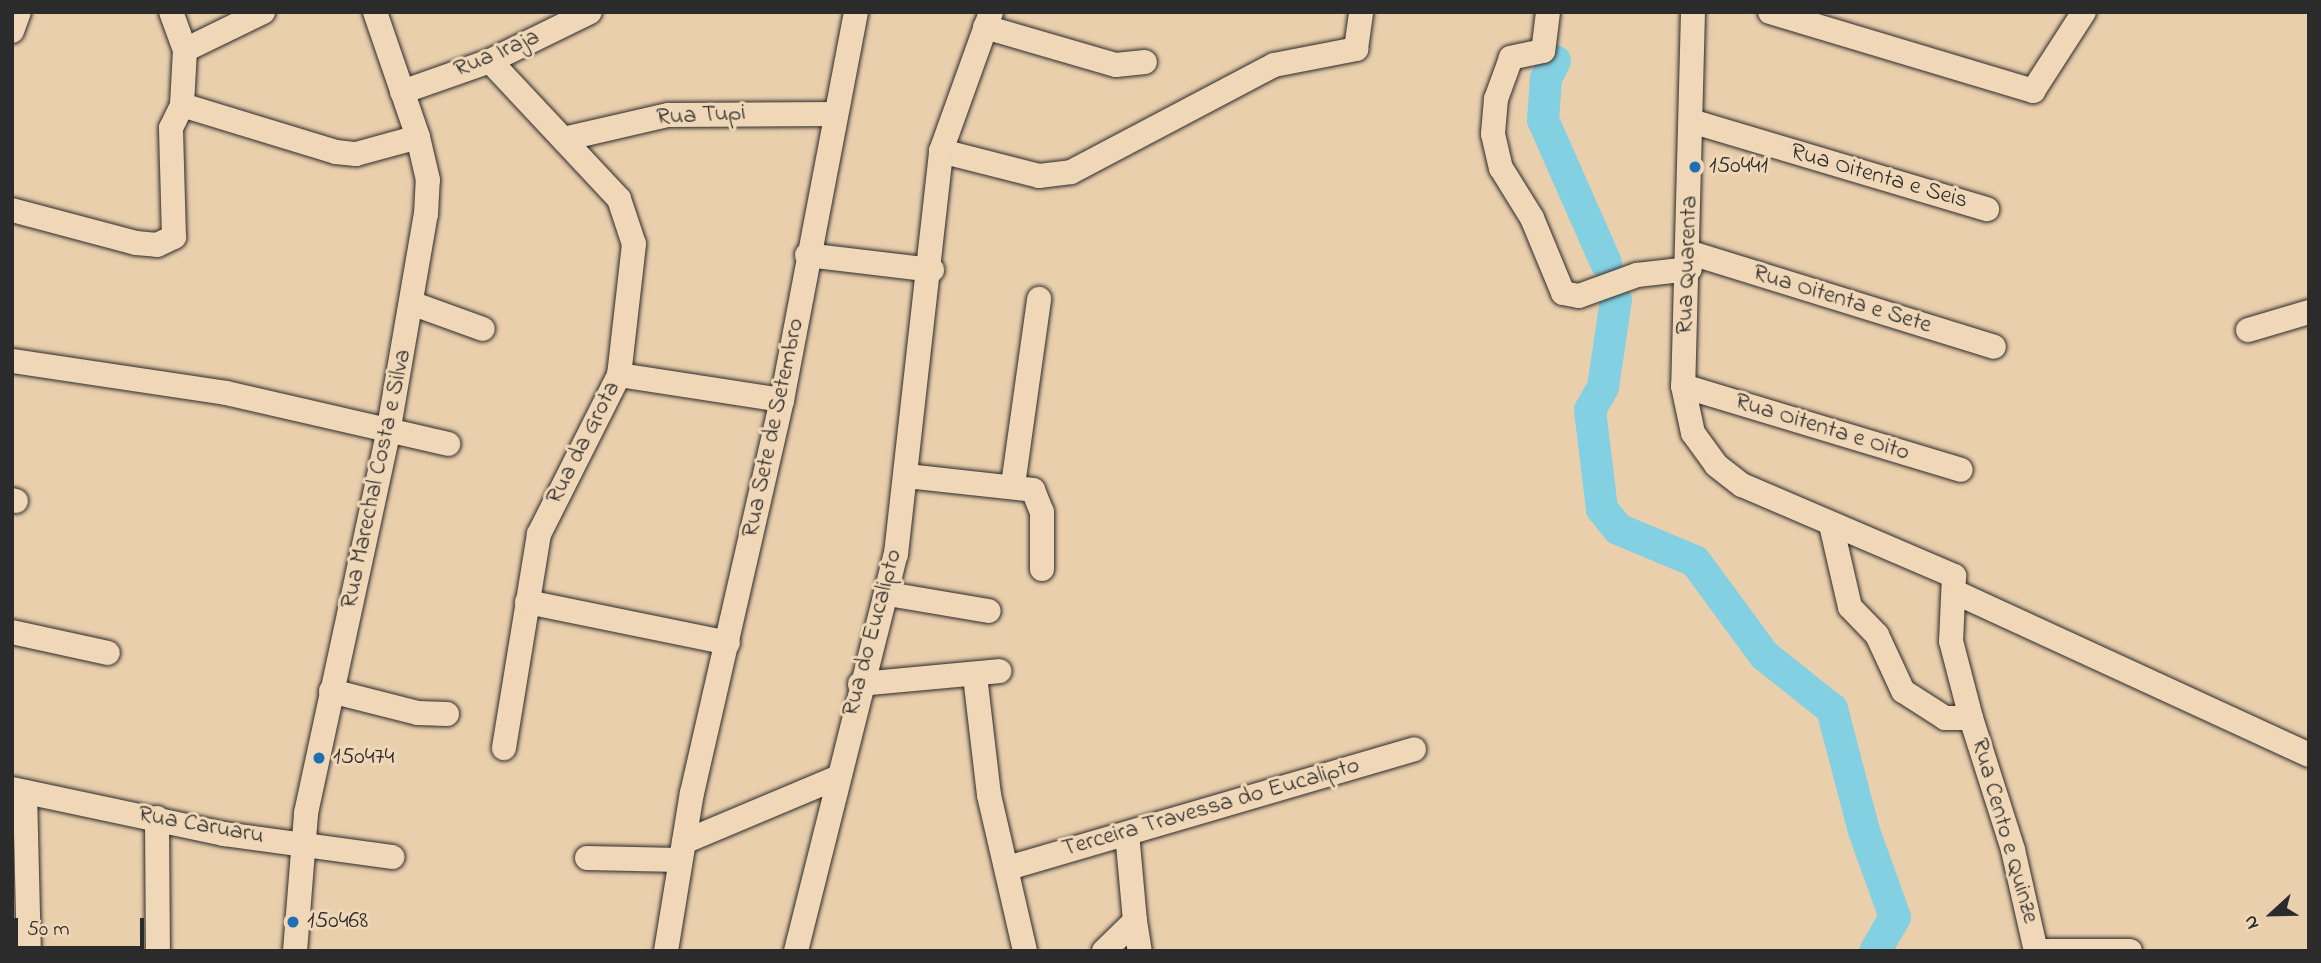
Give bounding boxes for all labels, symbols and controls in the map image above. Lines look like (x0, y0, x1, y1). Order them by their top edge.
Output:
street label: Rua Iraja (450, 23, 544, 85)
street label: Rua Tupi (656, 99, 746, 133)
street label: Rua Oitenta e Seis (1787, 138, 1971, 216)
place label: 150441 (1709, 153, 1768, 181)
marker: 150441 (1687, 159, 1703, 175)
street label: Rua Quarenta (1671, 195, 1705, 335)
street label: Rua Oitenta e Sete (1749, 259, 1935, 341)
street label: Rua Sete de Setembro (737, 316, 811, 540)
street label: Rua Marechal Costa e Silva (335, 347, 419, 611)
street label: Rua da Grota (541, 377, 627, 509)
street label: Rua Oitenta e Oito (1731, 388, 1913, 468)
street label: Rua do Eucalipto (837, 546, 909, 720)
street label: Rua Cento e Quinze (1964, 735, 2044, 927)
place label: 150474 (333, 744, 394, 772)
marker: 150474 (311, 750, 327, 766)
street label: Terceira Travessa do Eucalipto (1059, 752, 1363, 864)
street label: Rua Caruaru (136, 801, 266, 851)
north arrow (2237, 879, 2307, 949)
scale bar (18, 904, 147, 948)
place label: 150468 (307, 908, 368, 936)
text: N (2237, 911, 2267, 933)
marker: 150468 (285, 914, 301, 930)
text: 50 m (27, 915, 70, 945)

